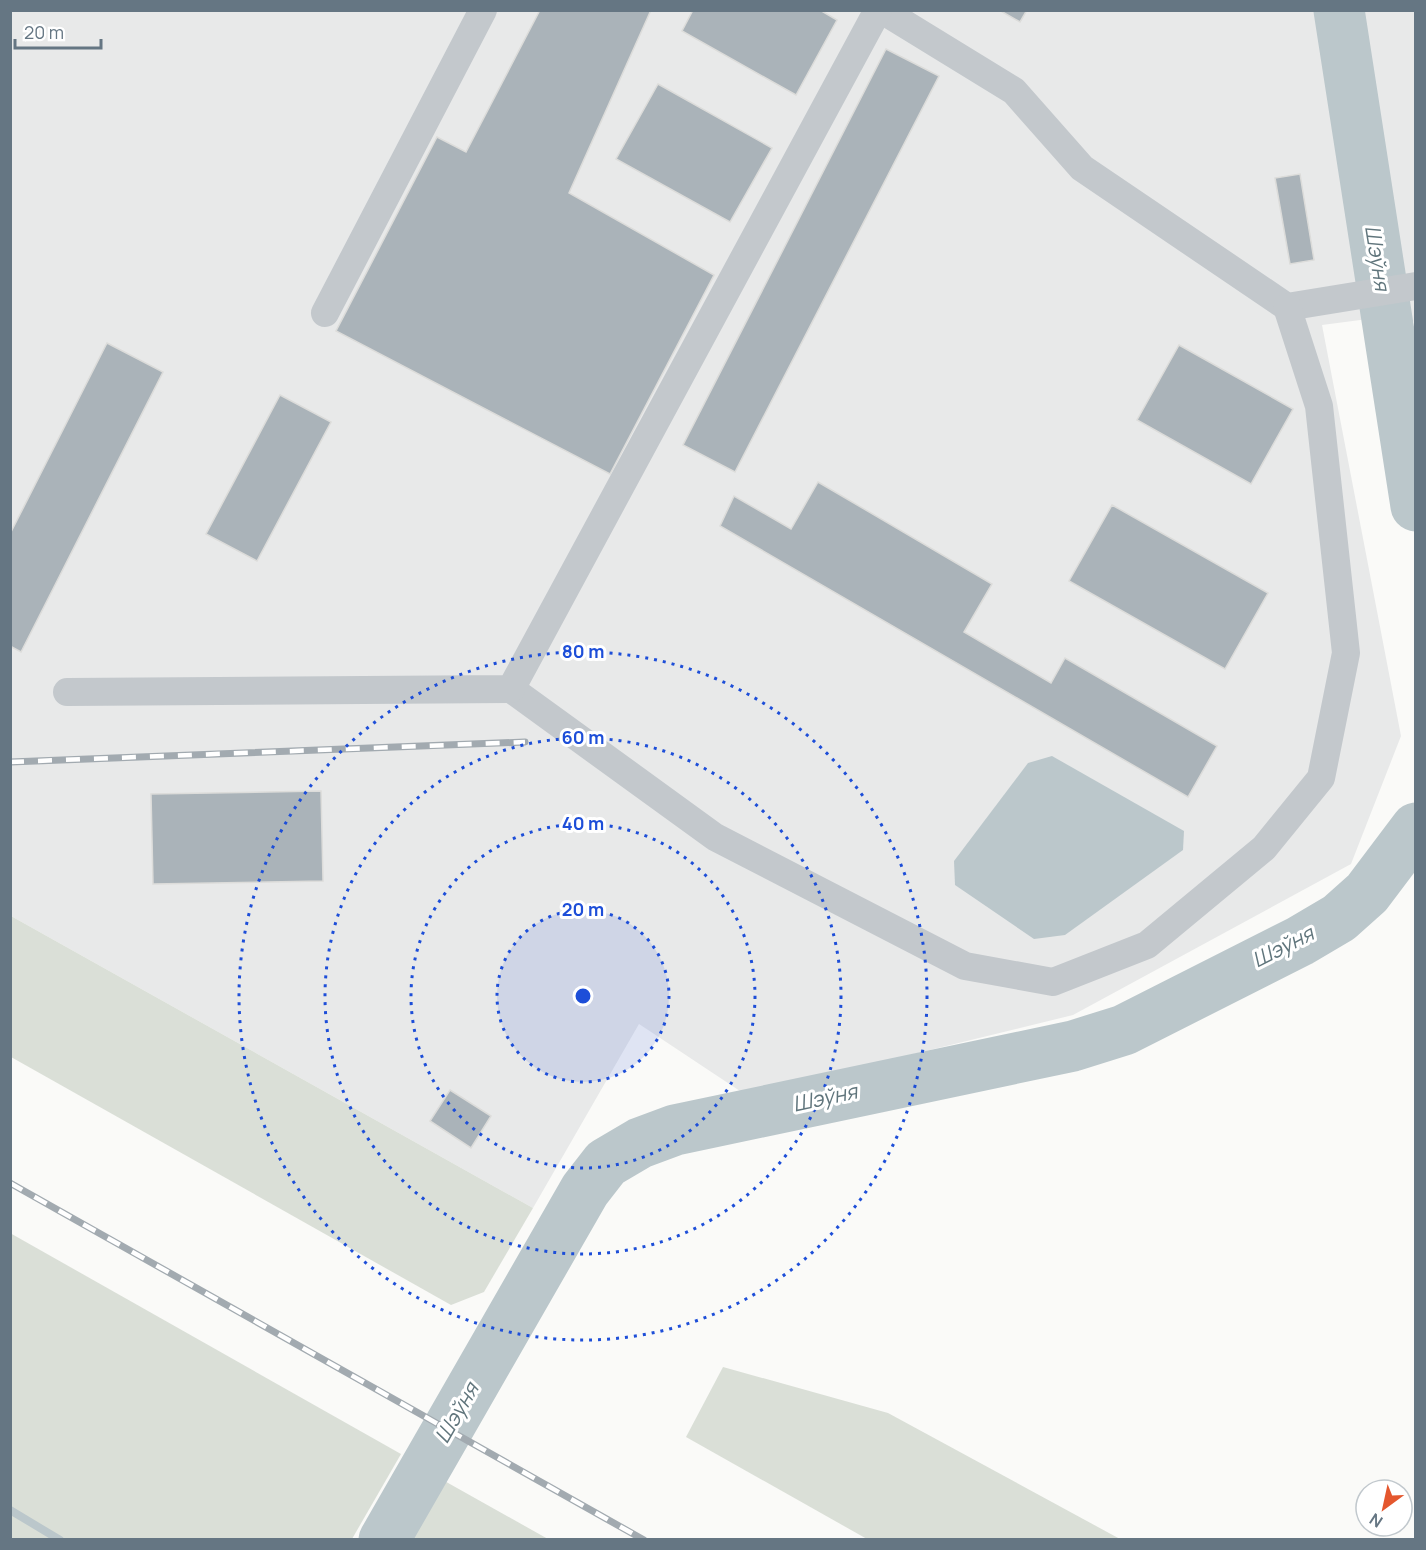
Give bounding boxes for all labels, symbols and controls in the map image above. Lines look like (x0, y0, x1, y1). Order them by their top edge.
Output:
scale bar (15, 12, 100, 50)
text: 20 m (24, 20, 64, 44)
water label: Шэўня (1359, 223, 1397, 294)
text: 80 m (562, 639, 604, 663)
text: 60 m (562, 725, 604, 749)
text: 40 m (562, 811, 604, 835)
text: 20 m (562, 897, 604, 921)
water label: Шэўня (1247, 918, 1319, 973)
centre of rings (573, 986, 593, 1006)
water label: Шэўня (790, 1076, 861, 1118)
water label: Шэўня (428, 1376, 485, 1448)
north arrow (1354, 1478, 1414, 1538)
text: N (1365, 1508, 1387, 1533)

